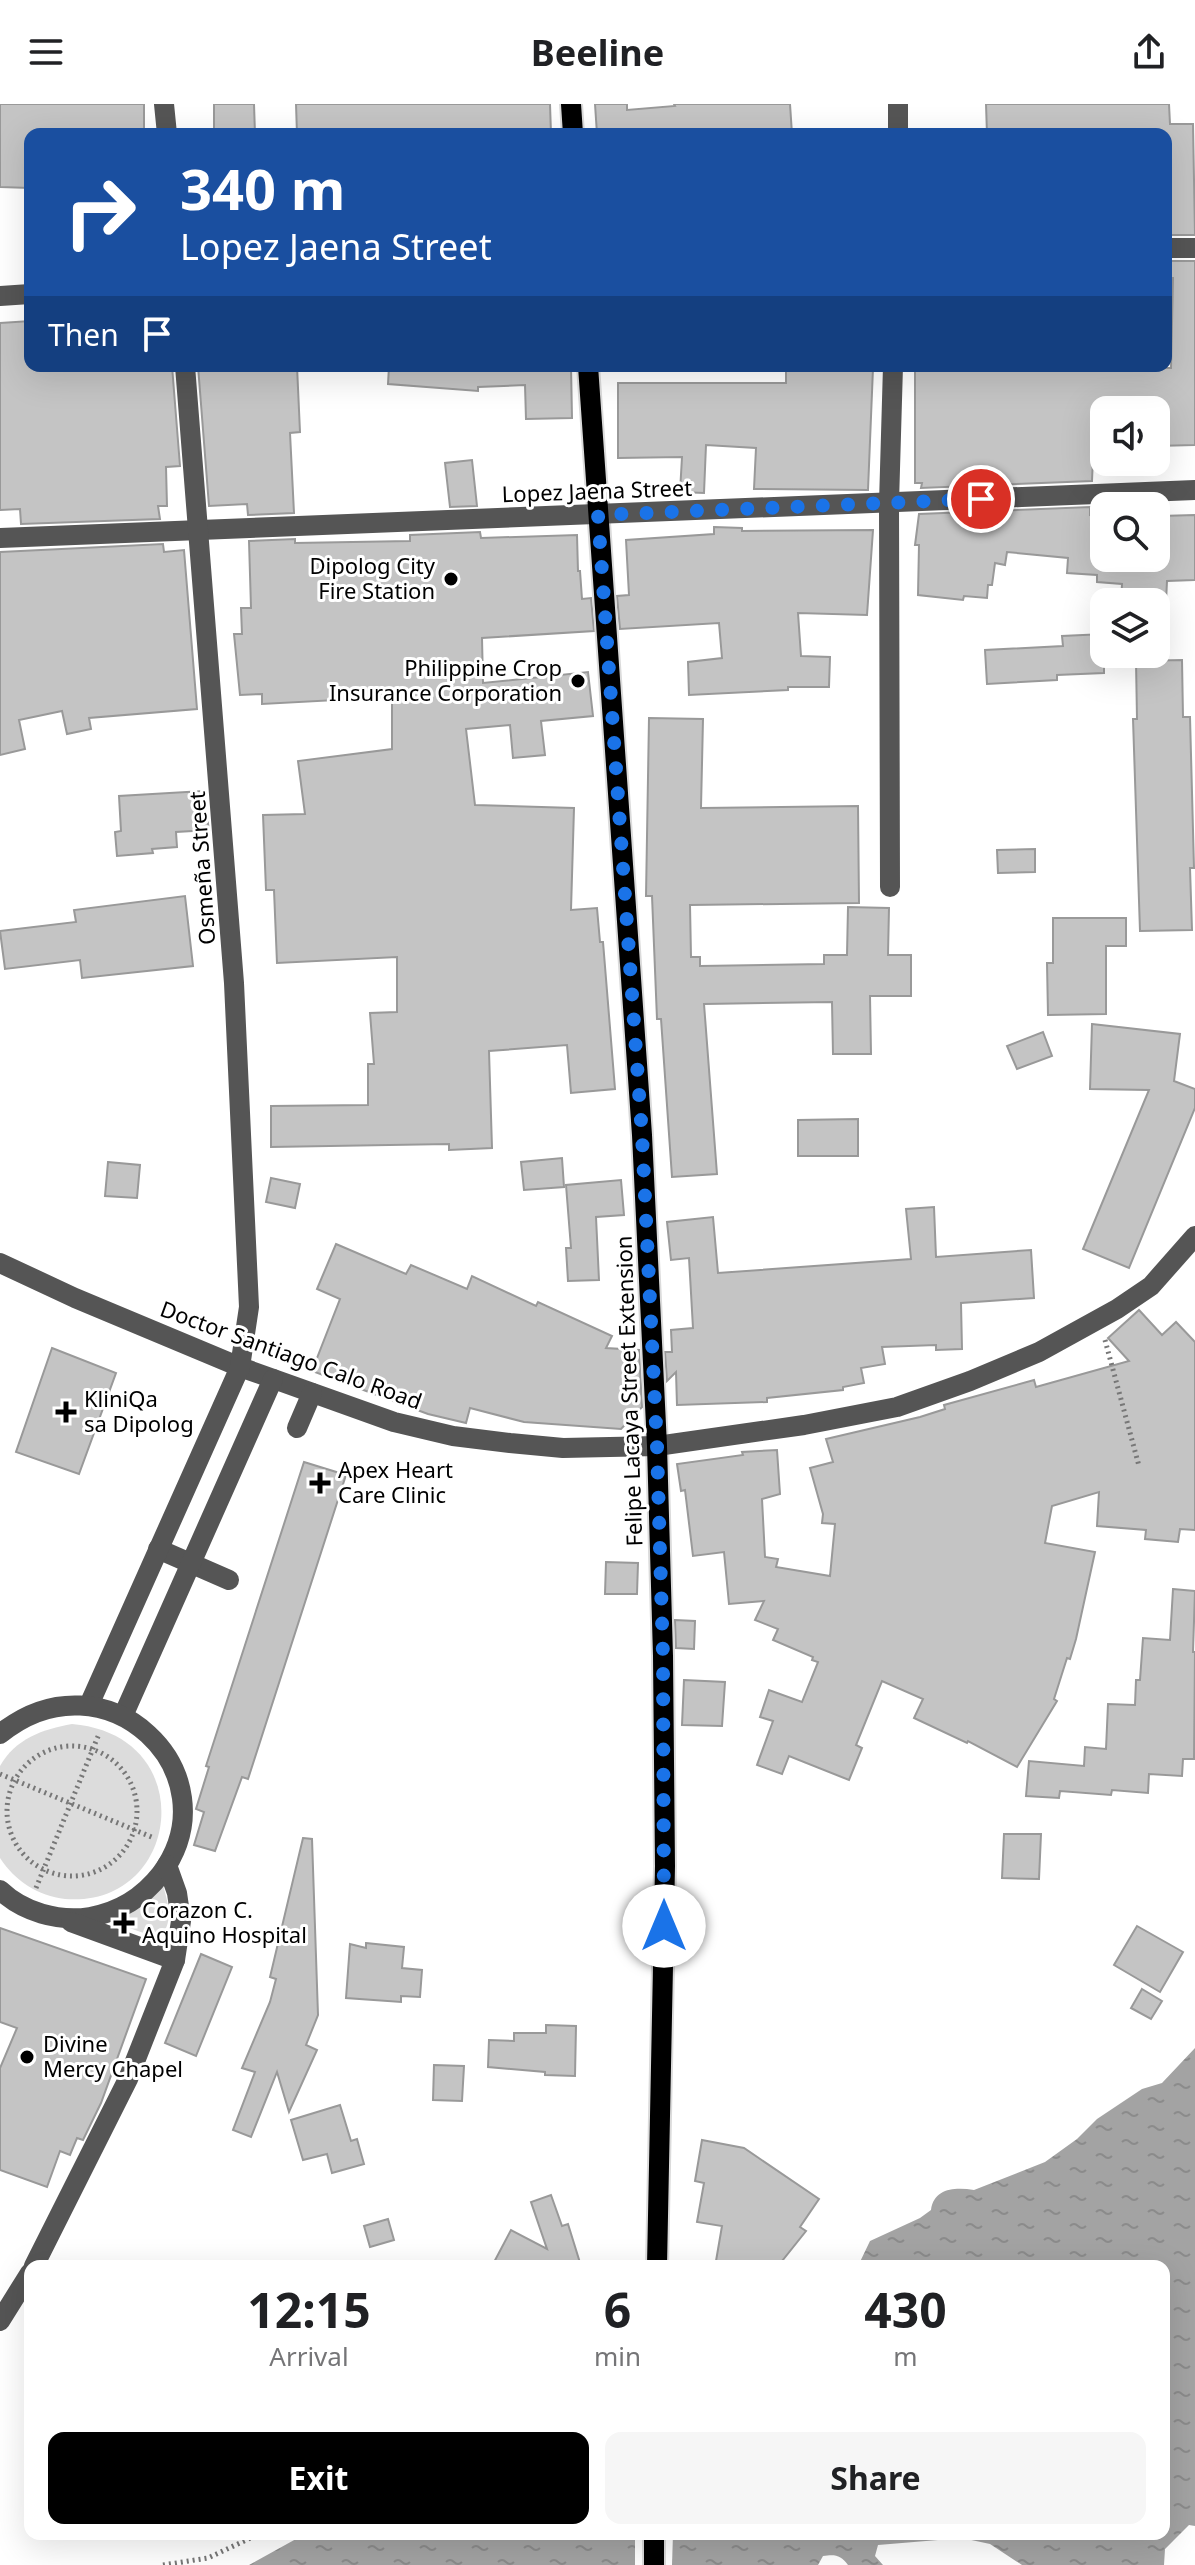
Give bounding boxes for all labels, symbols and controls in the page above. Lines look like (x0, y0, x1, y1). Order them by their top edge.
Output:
text: Beeline (531, 28, 664, 77)
icon: menu (24, 30, 68, 74)
icon: share (1127, 30, 1171, 74)
text: 340 m (180, 150, 345, 226)
icon: right (48, 160, 152, 264)
text: Lopez Jaena Street (180, 222, 492, 271)
icon: arrive (135, 312, 179, 356)
text: Then (48, 314, 119, 355)
map controls (1090, 396, 1170, 668)
button: sound (1090, 396, 1170, 476)
pin (947, 465, 1015, 533)
street label: Lopez Jaena Street (501, 472, 693, 508)
icon: arrive (959, 477, 1003, 521)
button: search (1090, 492, 1170, 572)
place label: Dipolog City Fire Station (309, 550, 436, 605)
marker: Dipolog City Fire Station (442, 570, 460, 588)
button: layers (1090, 588, 1170, 668)
place label: Philippine Crop Insurance Corporation (329, 652, 562, 707)
marker: Philippine Crop Insurance Corporation (569, 672, 587, 690)
street label: Osmeña Street (181, 790, 221, 946)
street label: Felipe Lacaya Street Extension (608, 1235, 648, 1547)
street label: Doctor Santiago Calo Road (156, 1293, 426, 1415)
place label: KliniQa sa Dipolog (84, 1383, 194, 1438)
marker: KliniQa sa Dipolog (55, 1401, 77, 1423)
place label: Apex Heart Care Clinic (338, 1454, 453, 1509)
marker: Apex Heart Care Clinic (309, 1472, 331, 1494)
position arrow (622, 1884, 706, 1968)
place label: Corazon C. Aquino Hospital (142, 1894, 307, 1949)
marker: Corazon C. Aquino Hospital (113, 1912, 135, 1934)
place label: Divine Mercy Chapel (43, 2028, 183, 2083)
marker: Divine Mercy Chapel (18, 2048, 36, 2066)
text: 12:15 (247, 2277, 371, 2342)
text: 6 (604, 2277, 631, 2342)
text: 430 (864, 2277, 947, 2342)
text: Arrival (269, 2338, 349, 2374)
text: min (594, 2338, 641, 2374)
text: m (893, 2338, 918, 2374)
button: Exit (48, 2432, 589, 2524)
button: Share (605, 2432, 1146, 2524)

